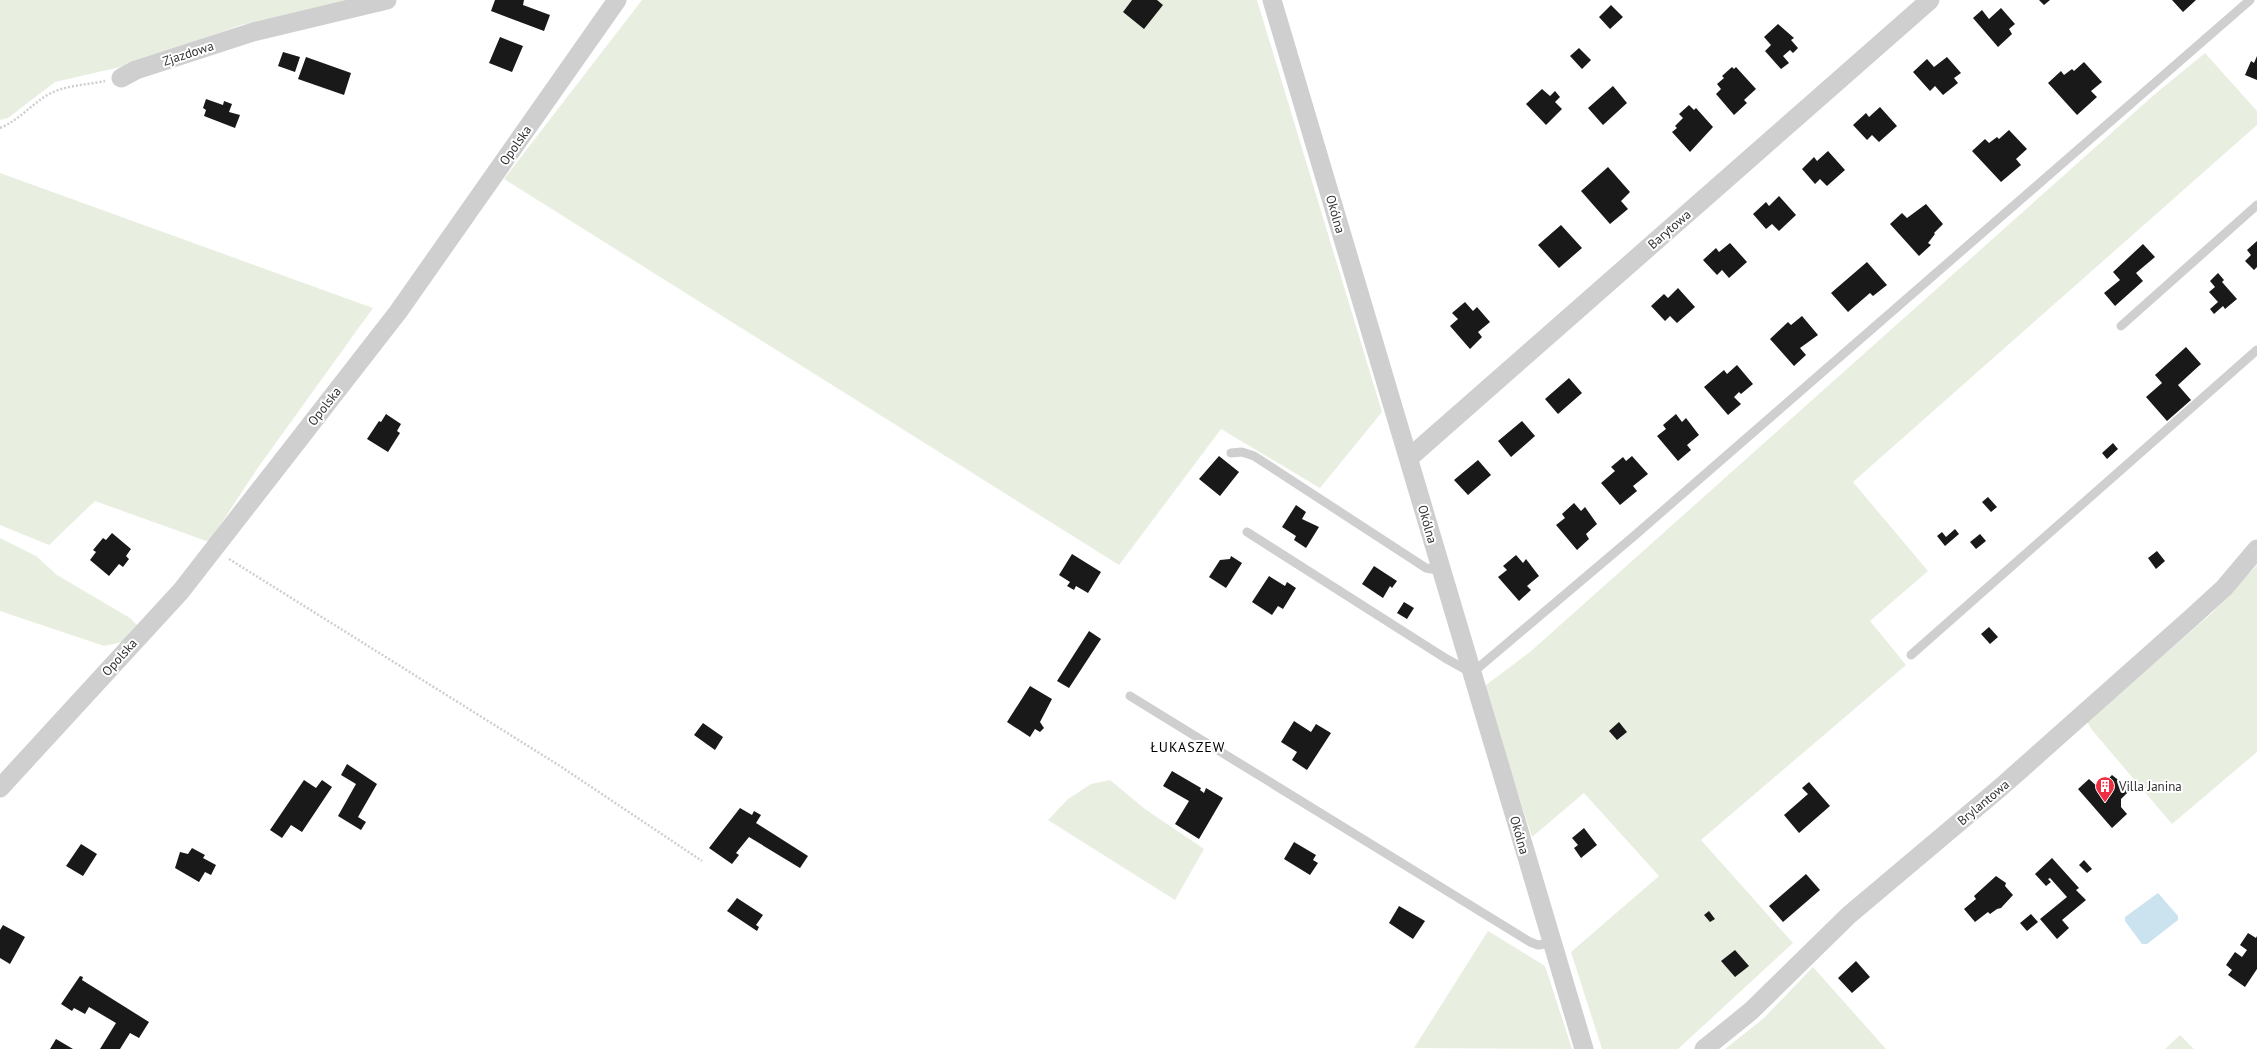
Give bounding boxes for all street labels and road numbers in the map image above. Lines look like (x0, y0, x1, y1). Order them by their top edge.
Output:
street label: Zjazdowa (160, 37, 216, 70)
street label: Opolska (496, 122, 535, 169)
street label: Okólna (1322, 193, 1349, 235)
street label: Barytowa (1644, 206, 1694, 253)
street label: Opolska (304, 383, 345, 429)
street label: Okólna (1414, 503, 1441, 545)
street label: Opolska (98, 635, 141, 680)
street label: Brylantowa (1954, 776, 2013, 829)
street label: Okólna (1506, 814, 1533, 856)

